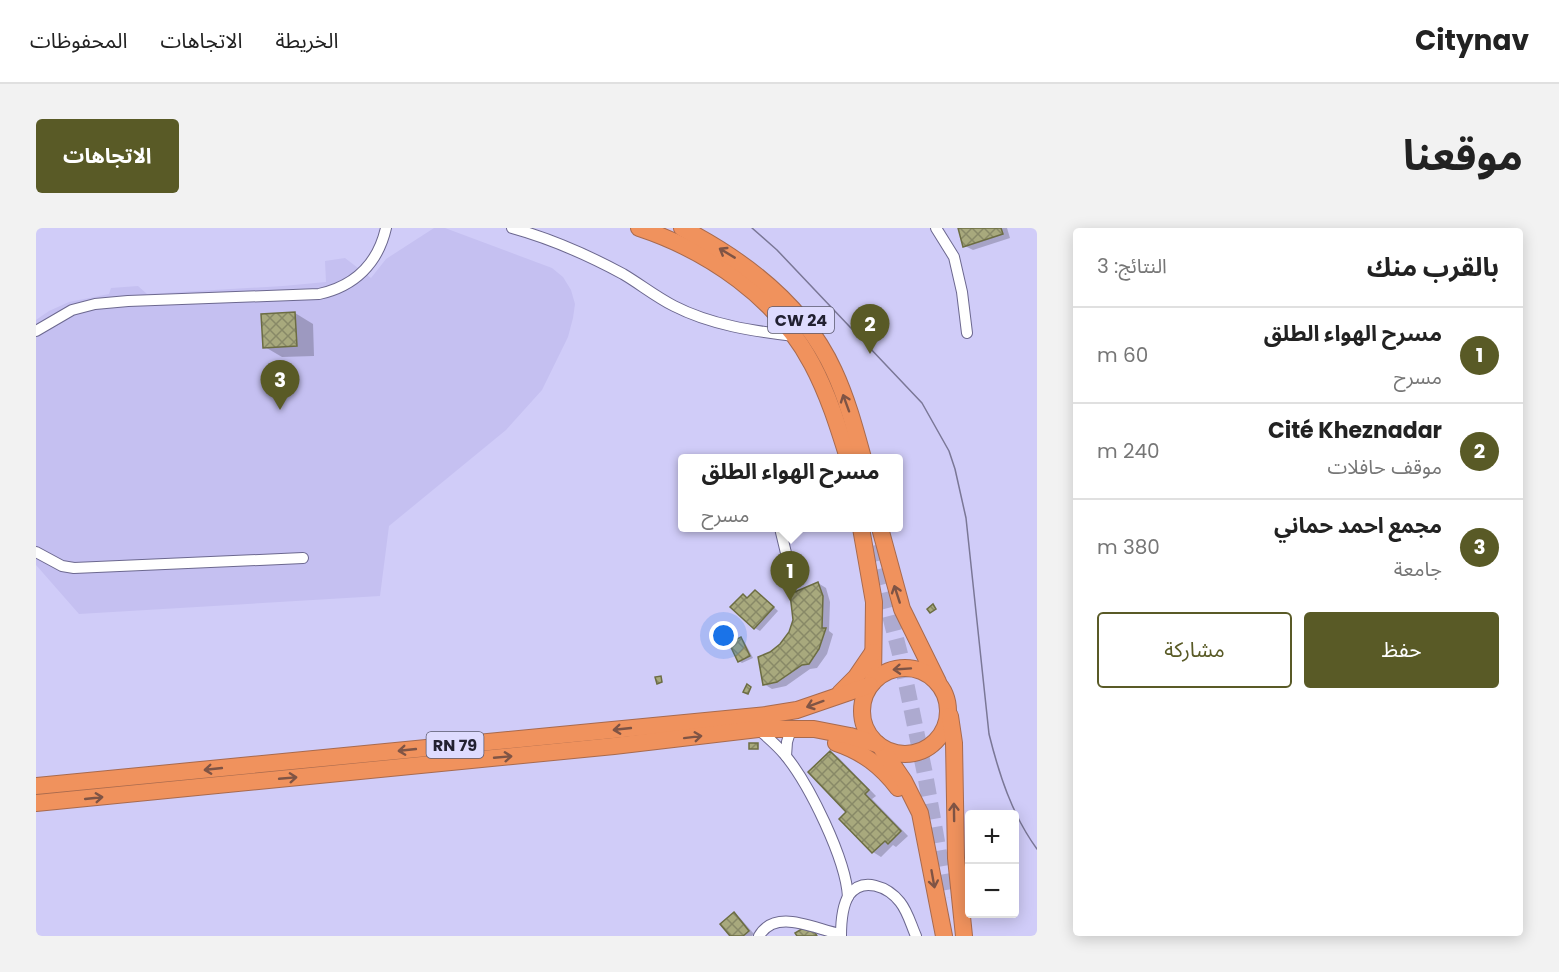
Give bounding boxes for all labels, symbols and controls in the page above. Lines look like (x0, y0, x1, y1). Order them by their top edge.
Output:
text: Citynav (1415, 21, 1529, 60)
text: المحفوظات (30, 26, 127, 55)
text: الاتجاهات (160, 26, 242, 55)
text: الخريطة (275, 26, 338, 55)
button: الاتجاهات (36, 119, 179, 193)
text: موقعنا (1403, 126, 1523, 185)
one-way arrow (719, 247, 736, 259)
text: بالقرب منك (1367, 249, 1499, 285)
text: النتائج: 3 (1097, 252, 1167, 280)
pin: 2 (850, 304, 890, 354)
road number: CW 24 (768, 307, 834, 333)
text: مسرح الهواء الطلق (1264, 318, 1442, 349)
text: 60 m (1097, 341, 1148, 369)
text: 1 (1476, 341, 1483, 369)
pin: 3 (260, 360, 300, 410)
text: مسرح (1394, 363, 1442, 391)
one-way arrow (840, 394, 851, 412)
text: Cité Kheznadar (1268, 415, 1442, 446)
text: 240 m (1097, 437, 1160, 465)
text: 2 (1474, 437, 1485, 465)
text: موقف حافلات (1327, 453, 1442, 481)
popup (678, 454, 903, 532)
text: مسرح الهواء الطلق (701, 456, 880, 487)
text: مسرح (701, 501, 750, 529)
text: مجمع احمد حماني (1274, 510, 1442, 541)
text: 380 m (1097, 533, 1160, 561)
text: 3 (1473, 533, 1486, 561)
pin: 1 (770, 552, 810, 601)
text: جامعة (1394, 555, 1442, 583)
one-way arrow (891, 585, 902, 604)
button: مشاركة (1097, 612, 1292, 688)
button: حفظ (1304, 612, 1499, 688)
your location (709, 621, 738, 650)
one-way arrow (893, 664, 913, 675)
one-way arrow (806, 699, 825, 710)
one-way arrow (613, 724, 633, 735)
one-way arrow (683, 731, 703, 742)
road number: RN 79 (426, 732, 484, 758)
one-way arrow (398, 745, 418, 756)
one-way arrow (493, 751, 513, 762)
one-way arrow (204, 764, 224, 775)
one-way arrow (278, 772, 298, 783)
one-way arrow (84, 792, 104, 803)
one-way arrow (949, 802, 960, 822)
map controls (965, 810, 1019, 918)
button: + (965, 810, 1019, 864)
button: − (965, 864, 1019, 918)
one-way arrow (928, 869, 939, 889)

